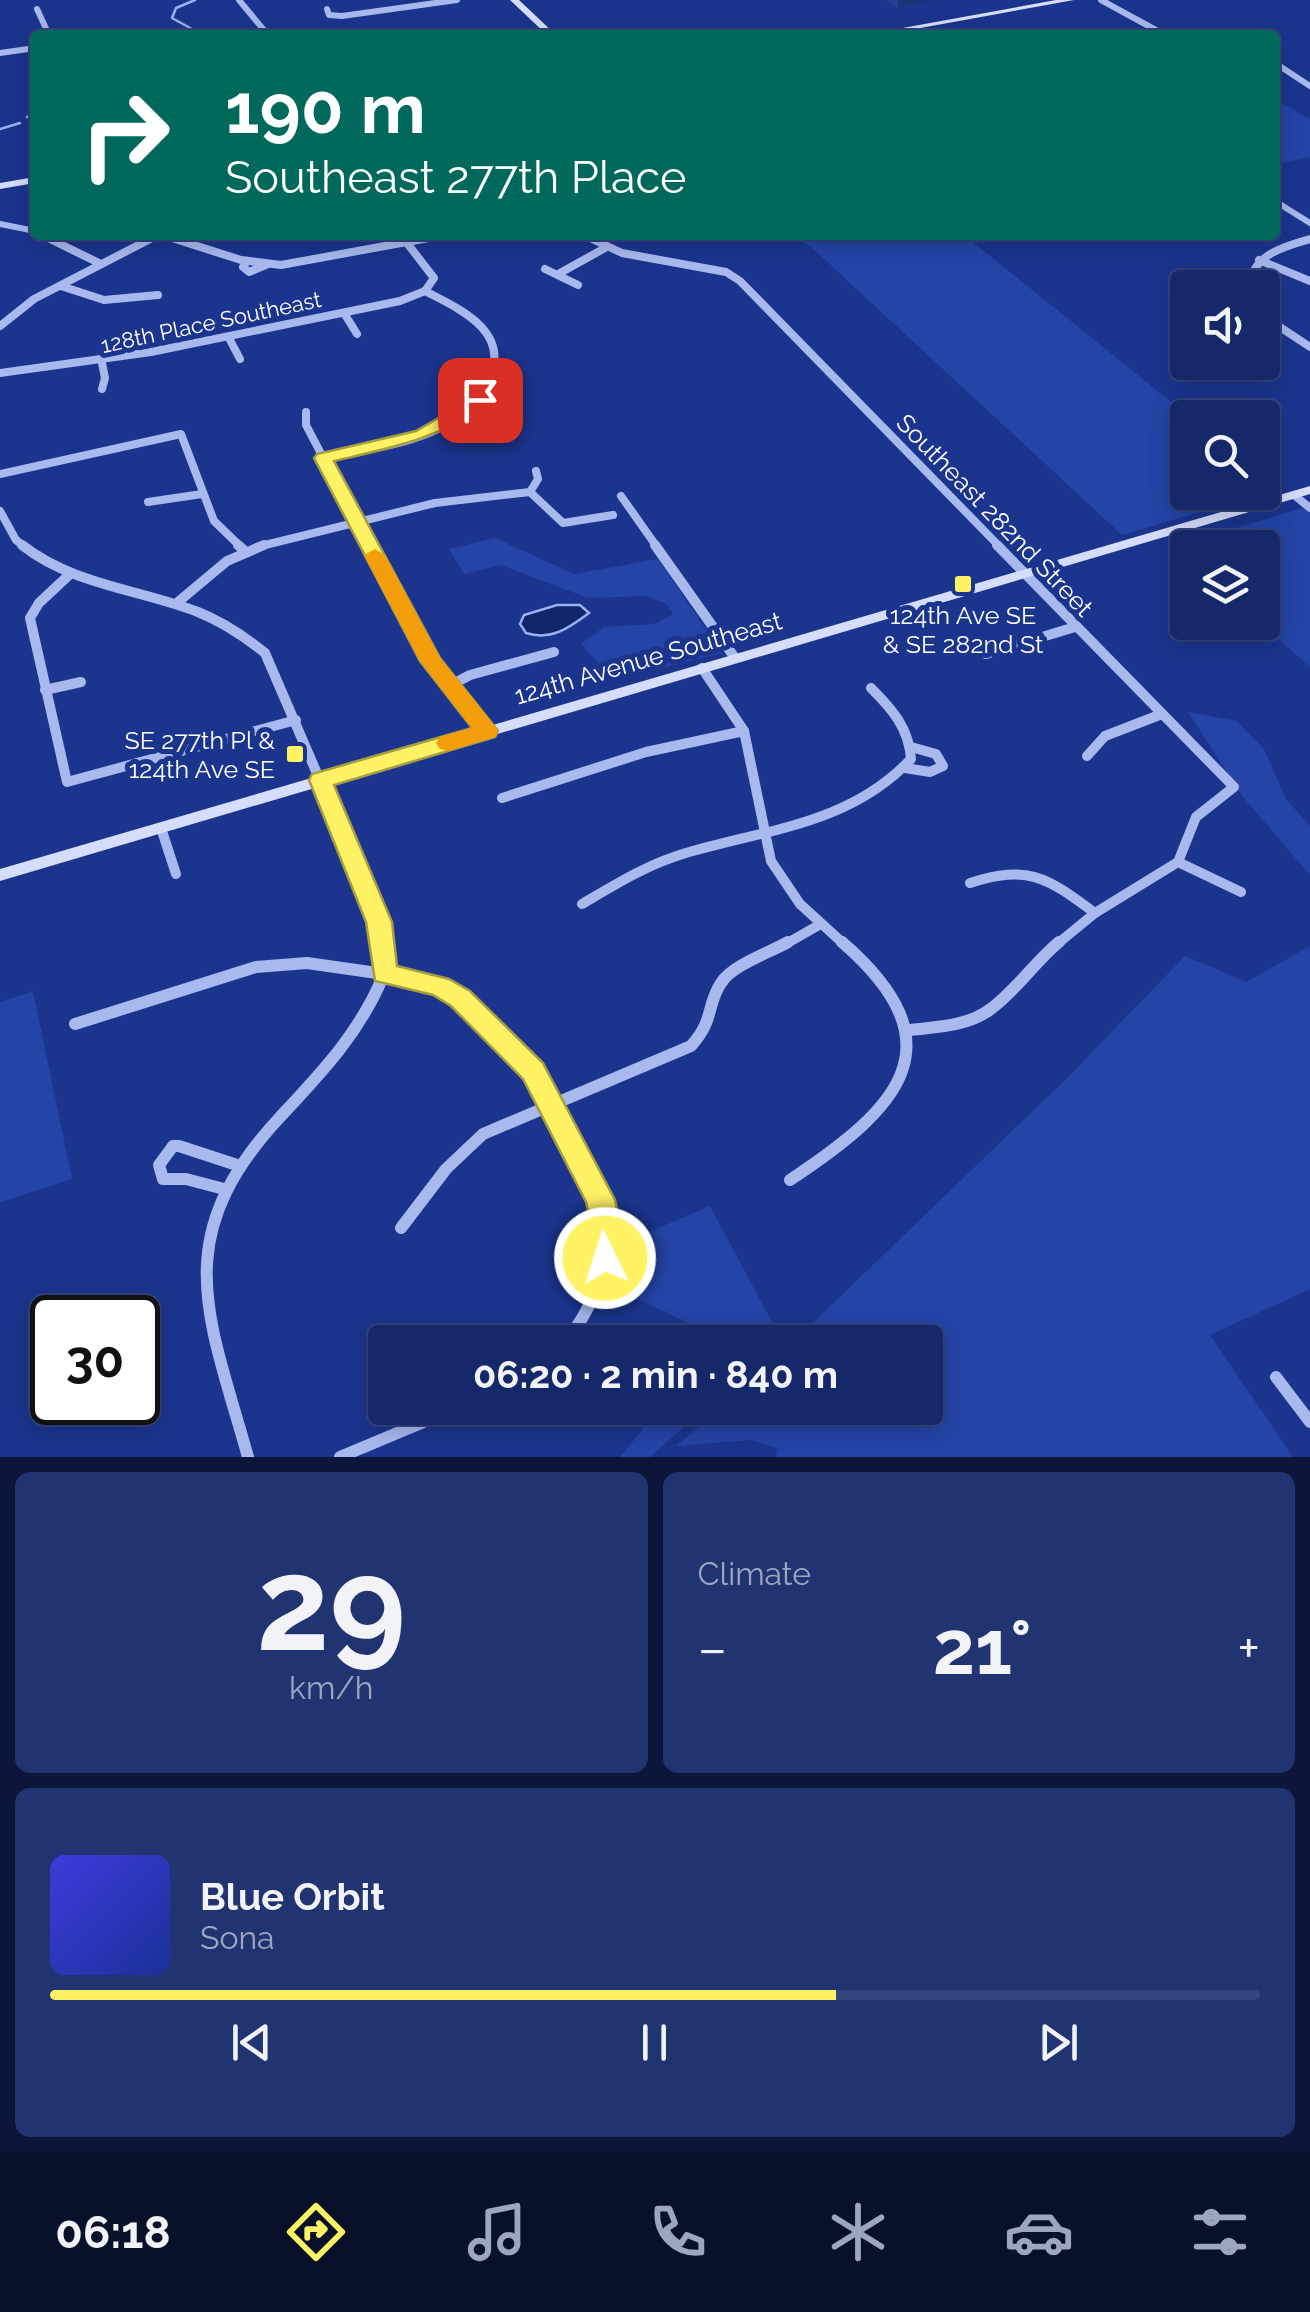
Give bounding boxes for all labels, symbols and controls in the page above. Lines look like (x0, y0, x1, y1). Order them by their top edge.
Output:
text: 190 m (225, 67, 426, 149)
icon: right (60, 70, 190, 200)
text: Southeast 277th Place (225, 151, 686, 204)
map controls (1170, 270, 1280, 640)
button: sound (1170, 270, 1280, 380)
street label: 128th Place Southeast (99, 286, 324, 358)
pin (438, 358, 523, 443)
icon: arrive (453, 373, 508, 428)
button: search (1170, 400, 1280, 510)
street label: Southeast 282nd Street (891, 408, 1100, 623)
button: layers (1170, 530, 1280, 640)
marker: 124th Ave SE & SE 282nd St (952, 573, 974, 595)
place label: 124th Ave SE & SE 282nd St (883, 600, 1044, 659)
street label: 124th Avenue Southeast (511, 605, 786, 711)
place label: SE 277th Pl & 124th Ave SE (124, 725, 275, 784)
marker: SE 277th Pl & 124th Ave SE (284, 743, 306, 765)
position arrow (553, 1206, 657, 1310)
speed limit sign: 30 (30, 1295, 160, 1425)
text: 06:20 · 2 min · 840 m (473, 1352, 838, 1397)
text: 29 (256, 1528, 406, 1680)
text: Climate (698, 1555, 811, 1592)
text: 21° (933, 1603, 1032, 1692)
text: − (698, 1616, 727, 1681)
text: + (1237, 1616, 1260, 1681)
text: km/h (289, 1669, 373, 1706)
text: Blue Orbit (200, 1874, 385, 1919)
text: Sona (200, 1919, 275, 1956)
icon: previous (224, 2015, 279, 2070)
icon: pause (627, 2015, 682, 2070)
icon: next (1031, 2015, 1086, 2070)
icon: directions (281, 2197, 351, 2267)
icon: music (462, 2197, 532, 2267)
icon: phone (643, 2197, 713, 2267)
icon: climate (823, 2197, 893, 2267)
icon: car (1004, 2197, 1074, 2267)
icon: filters (1185, 2197, 1255, 2267)
text: 06:18 (55, 2206, 171, 2259)

